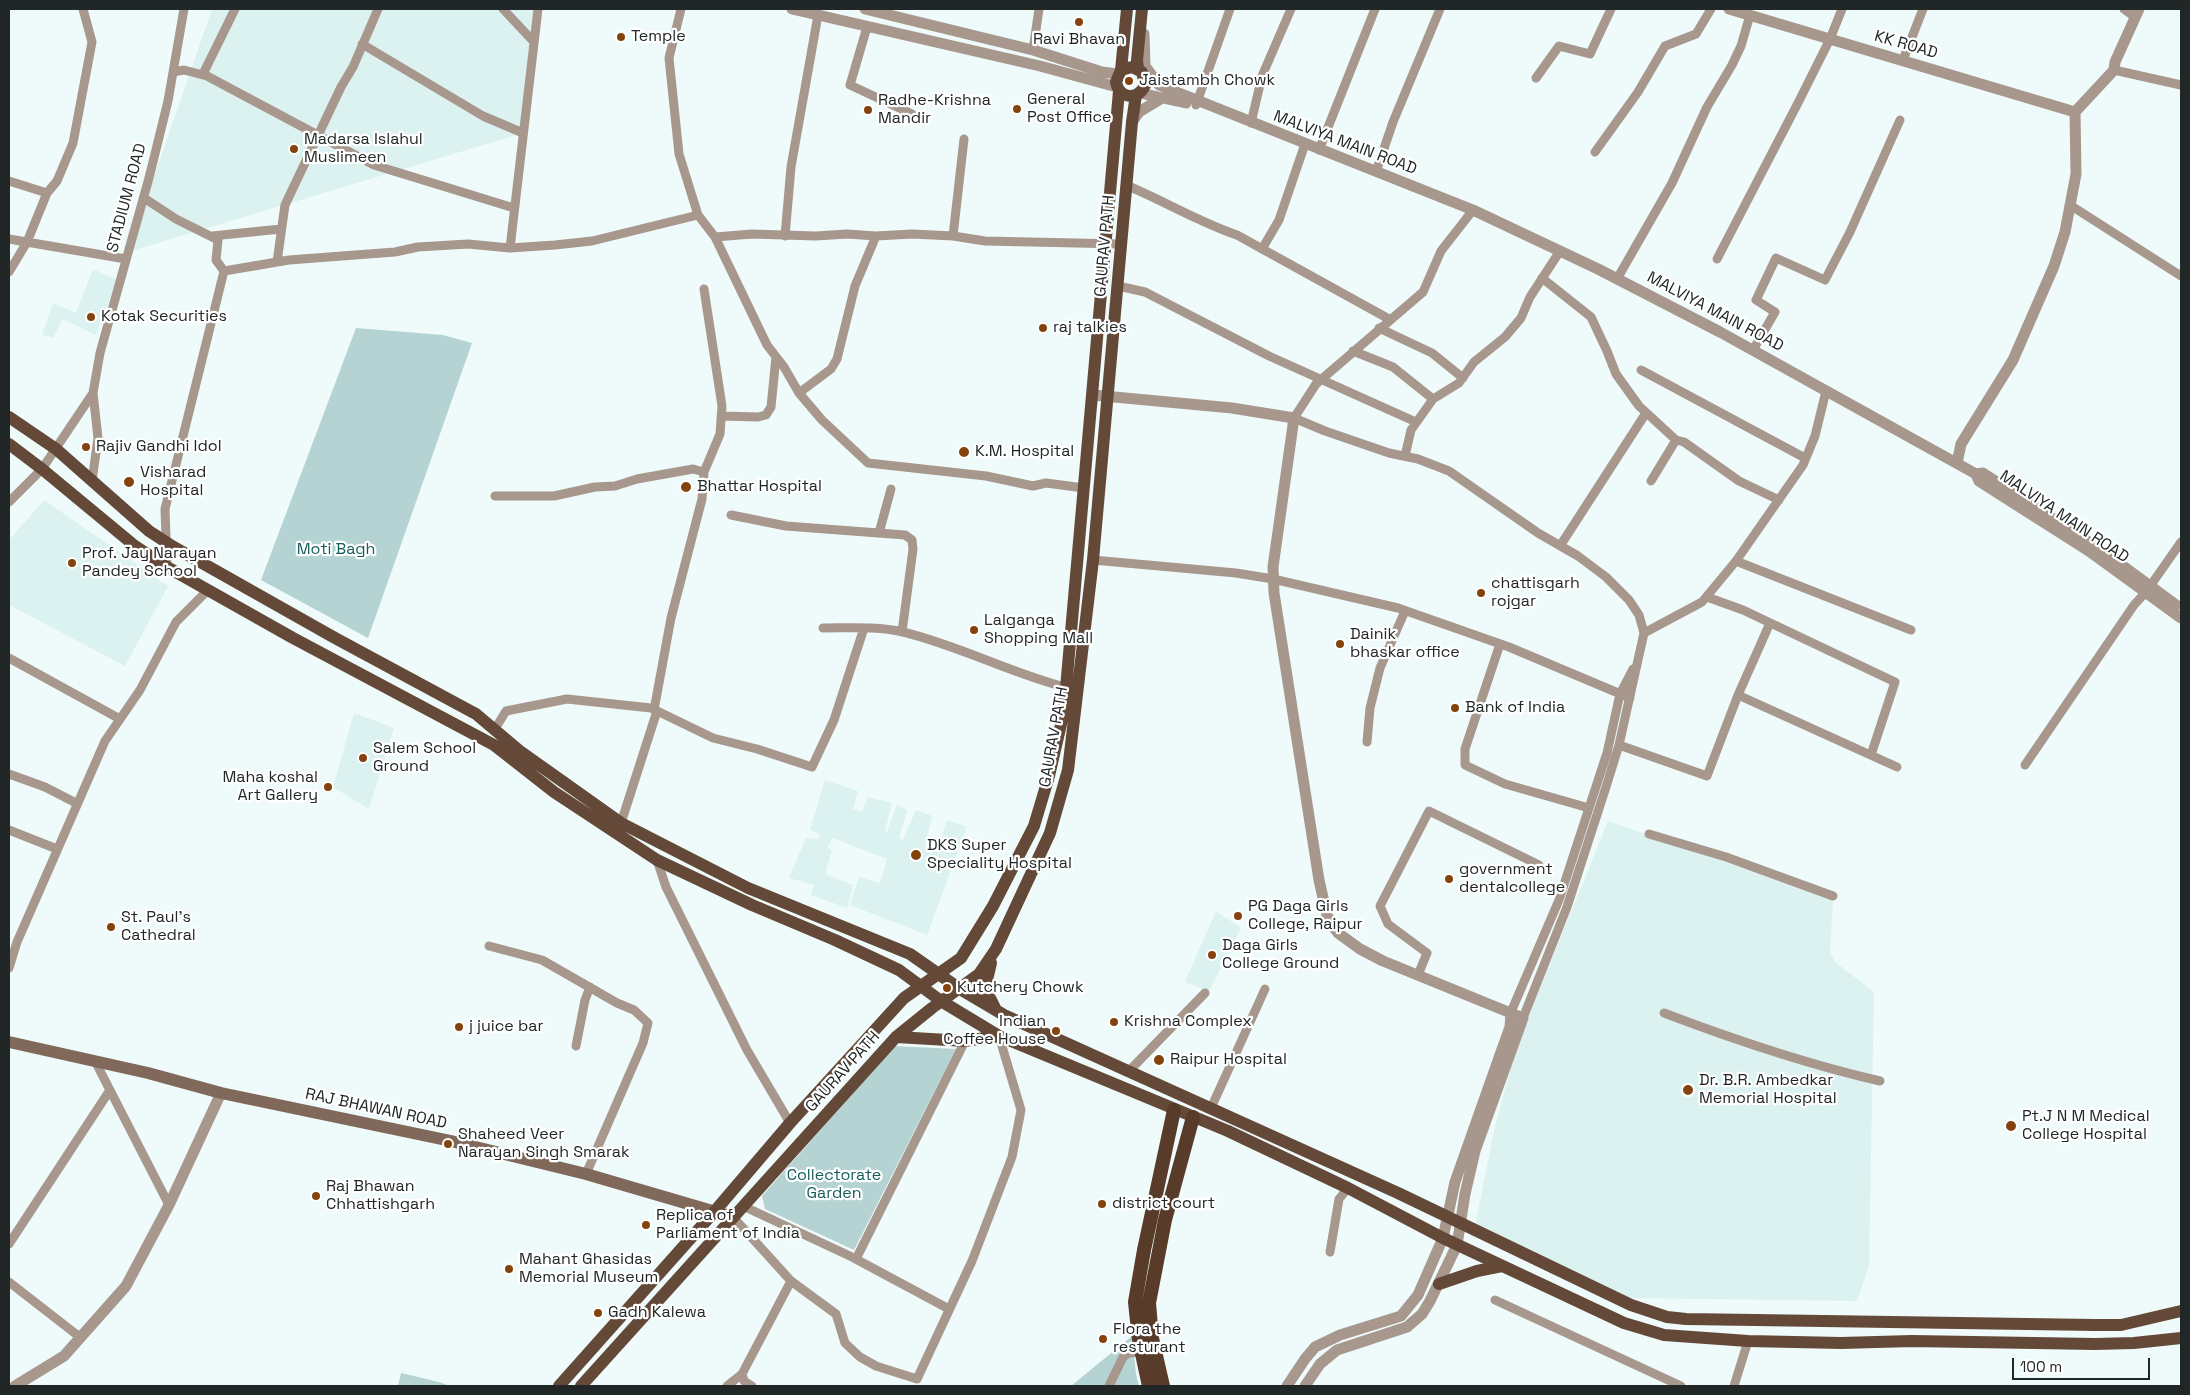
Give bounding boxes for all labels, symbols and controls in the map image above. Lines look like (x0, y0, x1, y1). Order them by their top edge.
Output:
marker: Ravi Bhavan (1073, 16, 1085, 28)
place label: Temple (631, 27, 686, 47)
street label: KK ROAD (1872, 27, 1940, 63)
place label: Ravi Bhavan (1033, 30, 1125, 50)
marker: Temple (615, 31, 627, 43)
place label: Jaistambh Chowk (1139, 71, 1275, 91)
marker: Jaistambh Chowk (1123, 75, 1135, 87)
place label: General Post Office (1027, 90, 1111, 128)
place label: Radhe-Krishna Mandir (878, 91, 991, 129)
marker: General Post Office (1011, 103, 1023, 115)
marker: Radhe-Krishna Mandir (862, 104, 874, 116)
street label: MALVIYA MAIN ROAD (1271, 107, 1419, 179)
place label: Madarsa Islahul Muslimeen (304, 130, 423, 168)
street label: STADIUM ROAD (103, 141, 151, 255)
marker: Madarsa Islahul Muslimeen (288, 143, 300, 155)
street label: GAURAV PATH (1091, 194, 1119, 298)
street label: MALVIYA MAIN ROAD (1643, 268, 1787, 356)
place label: Kotak Securities (101, 307, 227, 327)
marker: Kotak Securities (85, 311, 97, 323)
place label: raj talkies (1053, 318, 1127, 338)
marker: raj talkies (1037, 322, 1049, 334)
place label: Rajiv Gandhi Idol (96, 437, 222, 457)
marker: Rajiv Gandhi Idol (80, 441, 92, 453)
place label: K.M. Hospital (975, 442, 1074, 462)
marker: K.M. Hospital (957, 445, 971, 459)
place label: Visharad Hospital (140, 463, 206, 501)
street label: MALVIYA MAIN ROAD (1996, 467, 2132, 567)
marker: Visharad Hospital (122, 475, 136, 489)
place label: Bhattar Hospital (697, 477, 822, 497)
marker: Bhattar Hospital (679, 480, 693, 494)
park label: Moti Bagh (297, 540, 375, 560)
place label: Prof. Jay Narayan Pandey School (82, 544, 217, 582)
marker: Prof. Jay Narayan Pandey School (66, 557, 78, 569)
place label: chattisgarh rojgar (1491, 574, 1580, 612)
marker: chattisgarh rojgar (1475, 587, 1487, 599)
place label: Lalganga Shopping Mall (984, 611, 1093, 649)
marker: Lalganga Shopping Mall (968, 624, 980, 636)
place label: Dainik bhaskar office (1350, 625, 1460, 663)
marker: Dainik bhaskar office (1334, 638, 1346, 650)
street label: GAURAV PATH (1036, 685, 1072, 789)
place label: Bank of India (1465, 698, 1565, 718)
marker: Bank of India (1449, 702, 1461, 714)
place label: Salem School Ground (373, 739, 476, 777)
marker: Salem School Ground (357, 752, 369, 764)
place label: Maha koshal Art Gallery (222, 768, 318, 806)
marker: Maha koshal Art Gallery (322, 781, 334, 793)
place label: DKS Super Speciality Hospital (927, 836, 1072, 874)
marker: DKS Super Speciality Hospital (909, 848, 923, 862)
place label: government dentalcollege (1459, 860, 1565, 898)
marker: government dentalcollege (1443, 873, 1455, 885)
place label: PG Daga Girls College, Raipur (1248, 897, 1363, 935)
place label: St. Paul's Cathedral (121, 908, 196, 946)
marker: PG Daga Girls College, Raipur (1232, 910, 1244, 922)
marker: St. Paul's Cathedral (105, 921, 117, 933)
place label: Daga Girls College Ground (1222, 936, 1339, 974)
marker: Daga Girls College Ground (1206, 949, 1218, 961)
place label: Kutchery Chowk (957, 978, 1083, 998)
marker: Kutchery Chowk (941, 982, 953, 994)
place label: Indian Coffee House (943, 1012, 1046, 1050)
place label: Krishna Complex (1124, 1012, 1252, 1032)
marker: Krishna Complex (1108, 1016, 1120, 1028)
place label: j juice bar (469, 1017, 543, 1037)
marker: j juice bar (453, 1021, 465, 1033)
marker: Indian Coffee House (1050, 1025, 1062, 1037)
street label: GAURAV PATH (802, 1028, 884, 1116)
place label: Raipur Hospital (1170, 1050, 1287, 1070)
marker: Raipur Hospital (1152, 1053, 1166, 1067)
place label: Dr. B.R. Ambedkar Memorial Hospital (1699, 1071, 1837, 1109)
marker: Dr. B.R. Ambedkar Memorial Hospital (1681, 1083, 1695, 1097)
street label: RAJ BHAWAN ROAD (303, 1085, 449, 1133)
place label: Pt.J N M Medical College Hospital (2022, 1107, 2150, 1145)
marker: Pt.J N M Medical College Hospital (2004, 1119, 2018, 1133)
place label: Shaheed Veer Narayan Singh Smarak (458, 1125, 630, 1163)
marker: Shaheed Veer Narayan Singh Smarak (442, 1138, 454, 1150)
park label: Collectorate Garden (787, 1166, 881, 1204)
place label: Raj Bhawan Chhattishgarh (326, 1177, 435, 1215)
marker: Raj Bhawan Chhattishgarh (310, 1190, 322, 1202)
place label: district court (1112, 1194, 1215, 1214)
marker: district court (1096, 1198, 1108, 1210)
place label: Replica of Parliament of India (656, 1206, 800, 1244)
marker: Replica of Parliament of India (640, 1219, 652, 1231)
place label: Mahant Ghasidas Memorial Museum (519, 1250, 658, 1288)
marker: Mahant Ghasidas Memorial Museum (503, 1263, 515, 1275)
place label: Gadh Kalewa (608, 1303, 706, 1323)
marker: Gadh Kalewa (592, 1307, 604, 1319)
place label: Flora the resturant (1113, 1320, 1186, 1358)
marker: Flora the resturant (1097, 1333, 1109, 1345)
scale bar (2015, 1348, 2152, 1380)
text: 100 m (2020, 1357, 2062, 1376)

